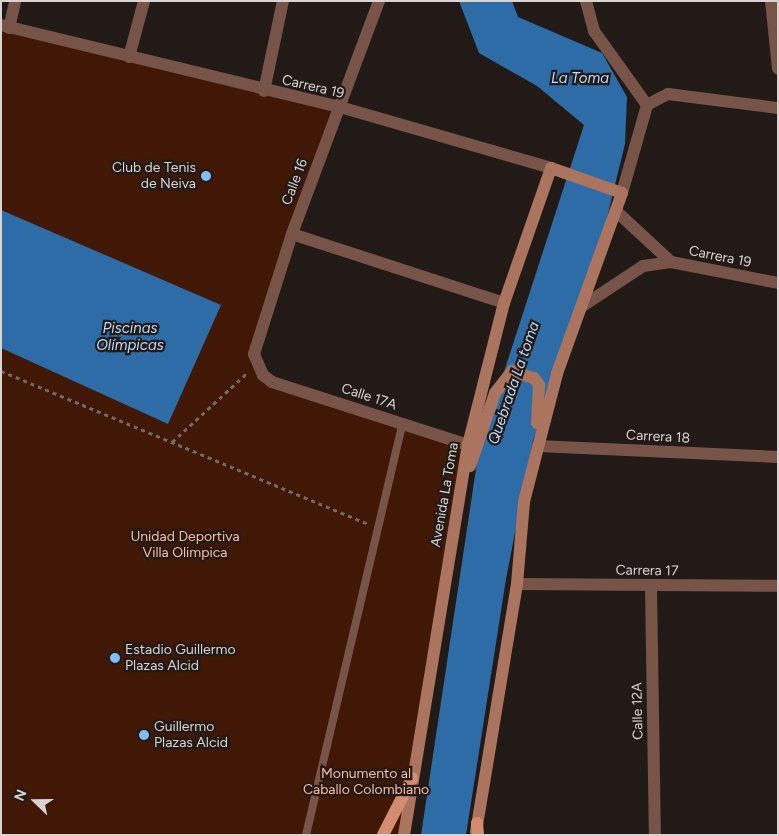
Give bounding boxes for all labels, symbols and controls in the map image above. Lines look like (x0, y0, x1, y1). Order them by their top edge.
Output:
water label: La Toma (551, 70, 609, 88)
street label: Carrera 19 (280, 72, 346, 102)
street label: Calle 16 (279, 156, 311, 208)
place label: Club de Tenis de Neiva (112, 160, 196, 192)
marker: Club de Tenis de Neiva (200, 170, 212, 182)
street label: Carrera 19 (687, 243, 753, 271)
water label: Piscinas Olímpicas (96, 319, 164, 354)
water label: Quebrada La toma (485, 319, 543, 447)
street label: Calle 17A (339, 380, 399, 414)
street label: Carrera 18 (626, 427, 690, 447)
street label: Avenida La Toma (428, 441, 462, 549)
park label: Unidad Deportiva Villa Olimpica (130, 529, 240, 562)
street label: Carrera 17 (615, 562, 679, 580)
place label: Estadio Guillermo Plazas Alcid (125, 642, 236, 674)
marker: Estadio Guillermo Plazas Alcid (109, 652, 121, 664)
street label: Calle 12A (629, 682, 647, 740)
place label: Guillermo Plazas Alcid (154, 719, 228, 752)
marker: Guillermo Plazas Alcid (138, 729, 150, 741)
park label: Monumento al Caballo Colombiano (303, 766, 429, 799)
north arrow (10, 776, 60, 826)
text: N (11, 787, 31, 803)

